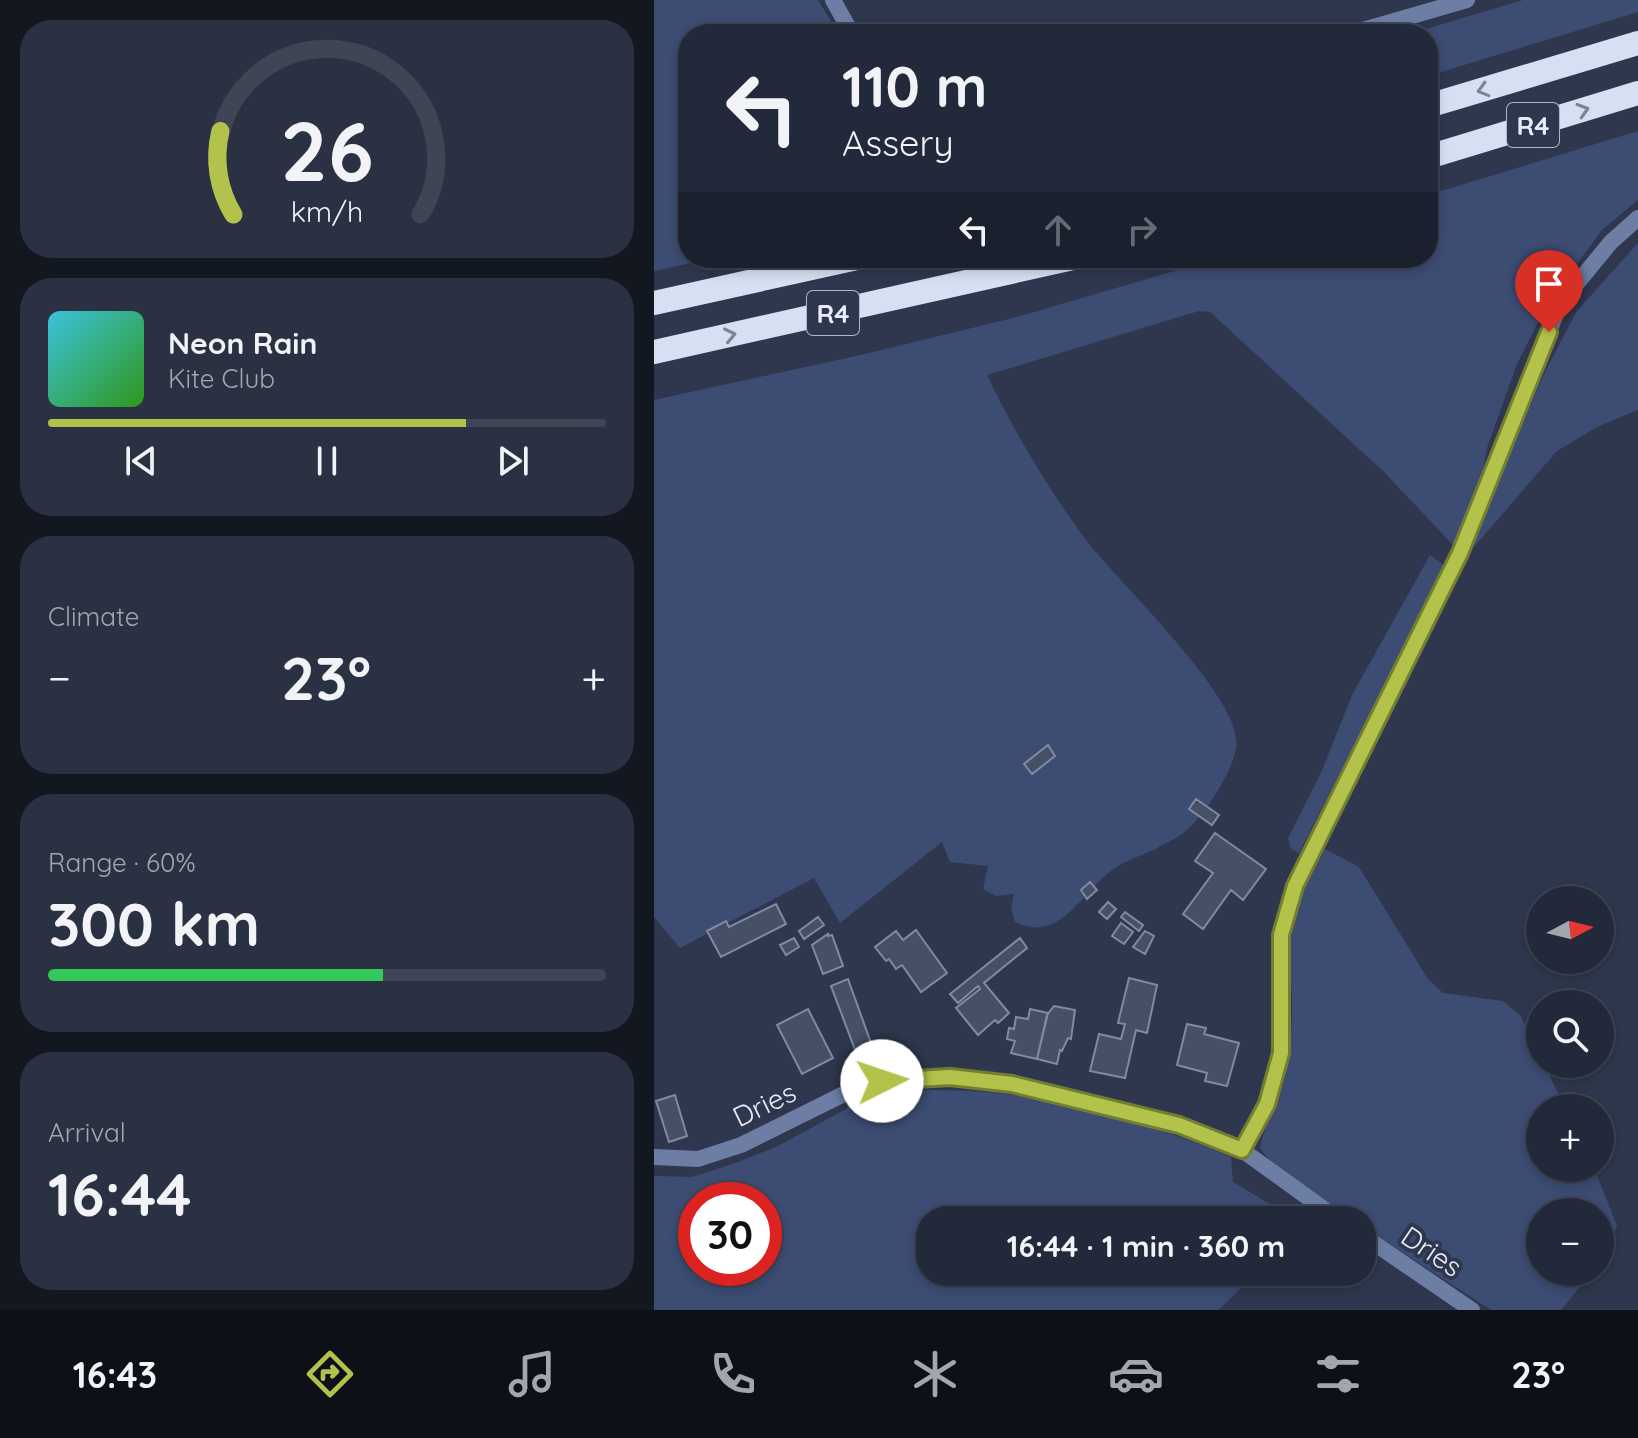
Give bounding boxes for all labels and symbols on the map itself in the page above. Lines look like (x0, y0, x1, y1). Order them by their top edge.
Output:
one-way arrow (1477, 81, 1490, 97)
road number: R4 (1507, 103, 1559, 147)
one-way arrow (1576, 103, 1590, 119)
pin (1515, 250, 1583, 332)
road number: R4 (807, 291, 859, 335)
one-way arrow (723, 327, 737, 344)
north arrow (1526, 886, 1614, 974)
position arrow (840, 1039, 924, 1123)
street label: Dries (727, 1074, 801, 1134)
speed limit sign: 30 (678, 1182, 782, 1286)
street label: Dries (1395, 1218, 1469, 1284)

